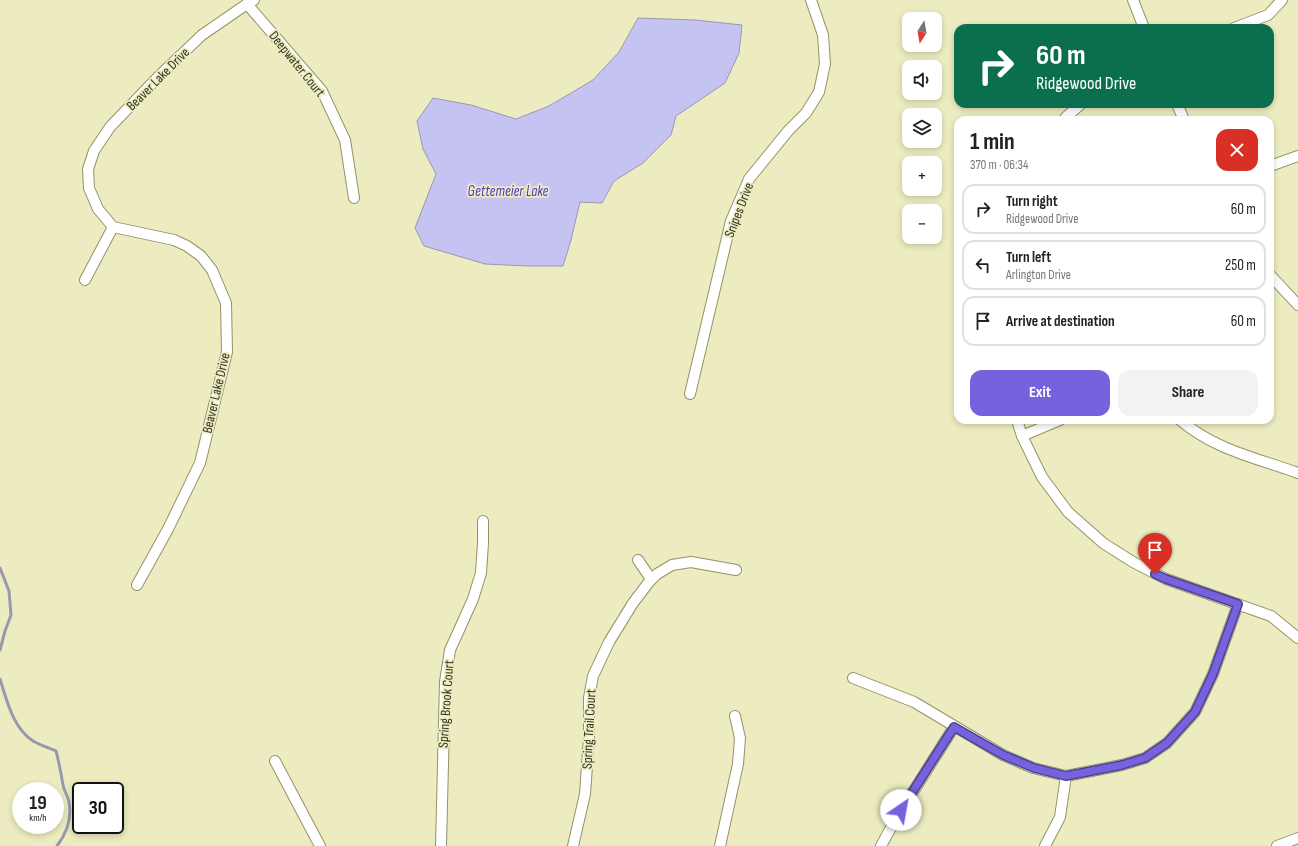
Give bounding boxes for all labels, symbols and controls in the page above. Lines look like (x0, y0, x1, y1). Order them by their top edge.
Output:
north arrow (902, 12, 942, 52)
map controls (902, 12, 942, 244)
street label: Deepwater Court (265, 28, 329, 100)
text: 60 m (1036, 39, 1085, 72)
icon: right (970, 40, 1022, 92)
street label: Beaver Lake Drive (123, 44, 193, 114)
button: sound (902, 60, 942, 100)
text: Ridgewood Drive (1036, 73, 1136, 94)
button: layers (902, 108, 942, 148)
text: 1 min (970, 127, 1015, 156)
button: close (1216, 129, 1258, 171)
button: + (902, 156, 942, 196)
text: 370 m · 06:34 (970, 157, 1028, 173)
street label: Snipes Drive (721, 180, 757, 240)
water label: Gettemeier Lake (468, 182, 549, 201)
text: Turn right (1006, 192, 1058, 211)
icon: right (972, 198, 994, 220)
text: 60 m (1231, 200, 1256, 219)
button: − (902, 204, 942, 244)
text: Ridgewood Drive (1006, 211, 1078, 227)
text: Turn left (1006, 248, 1051, 267)
icon: left (972, 254, 994, 276)
text: 250 m (1225, 256, 1256, 275)
text: Arlington Drive (1006, 267, 1071, 283)
icon: arrive (972, 310, 994, 332)
text: Arrive at destination (1006, 312, 1115, 331)
text: 60 m (1231, 312, 1256, 331)
street label: Beaver Lake Drive (198, 351, 234, 435)
button: Exit (970, 370, 1110, 416)
button: Share (1118, 370, 1258, 416)
pin (1138, 533, 1172, 574)
icon: arrive (1144, 539, 1166, 561)
street label: Spring Brook Court (434, 659, 458, 749)
street label: Spring Trail Court (578, 688, 600, 770)
speed limit sign: 30 (72, 782, 124, 834)
position arrow (880, 789, 922, 831)
text: 19 (29, 791, 47, 815)
text: km/h (29, 812, 47, 824)

